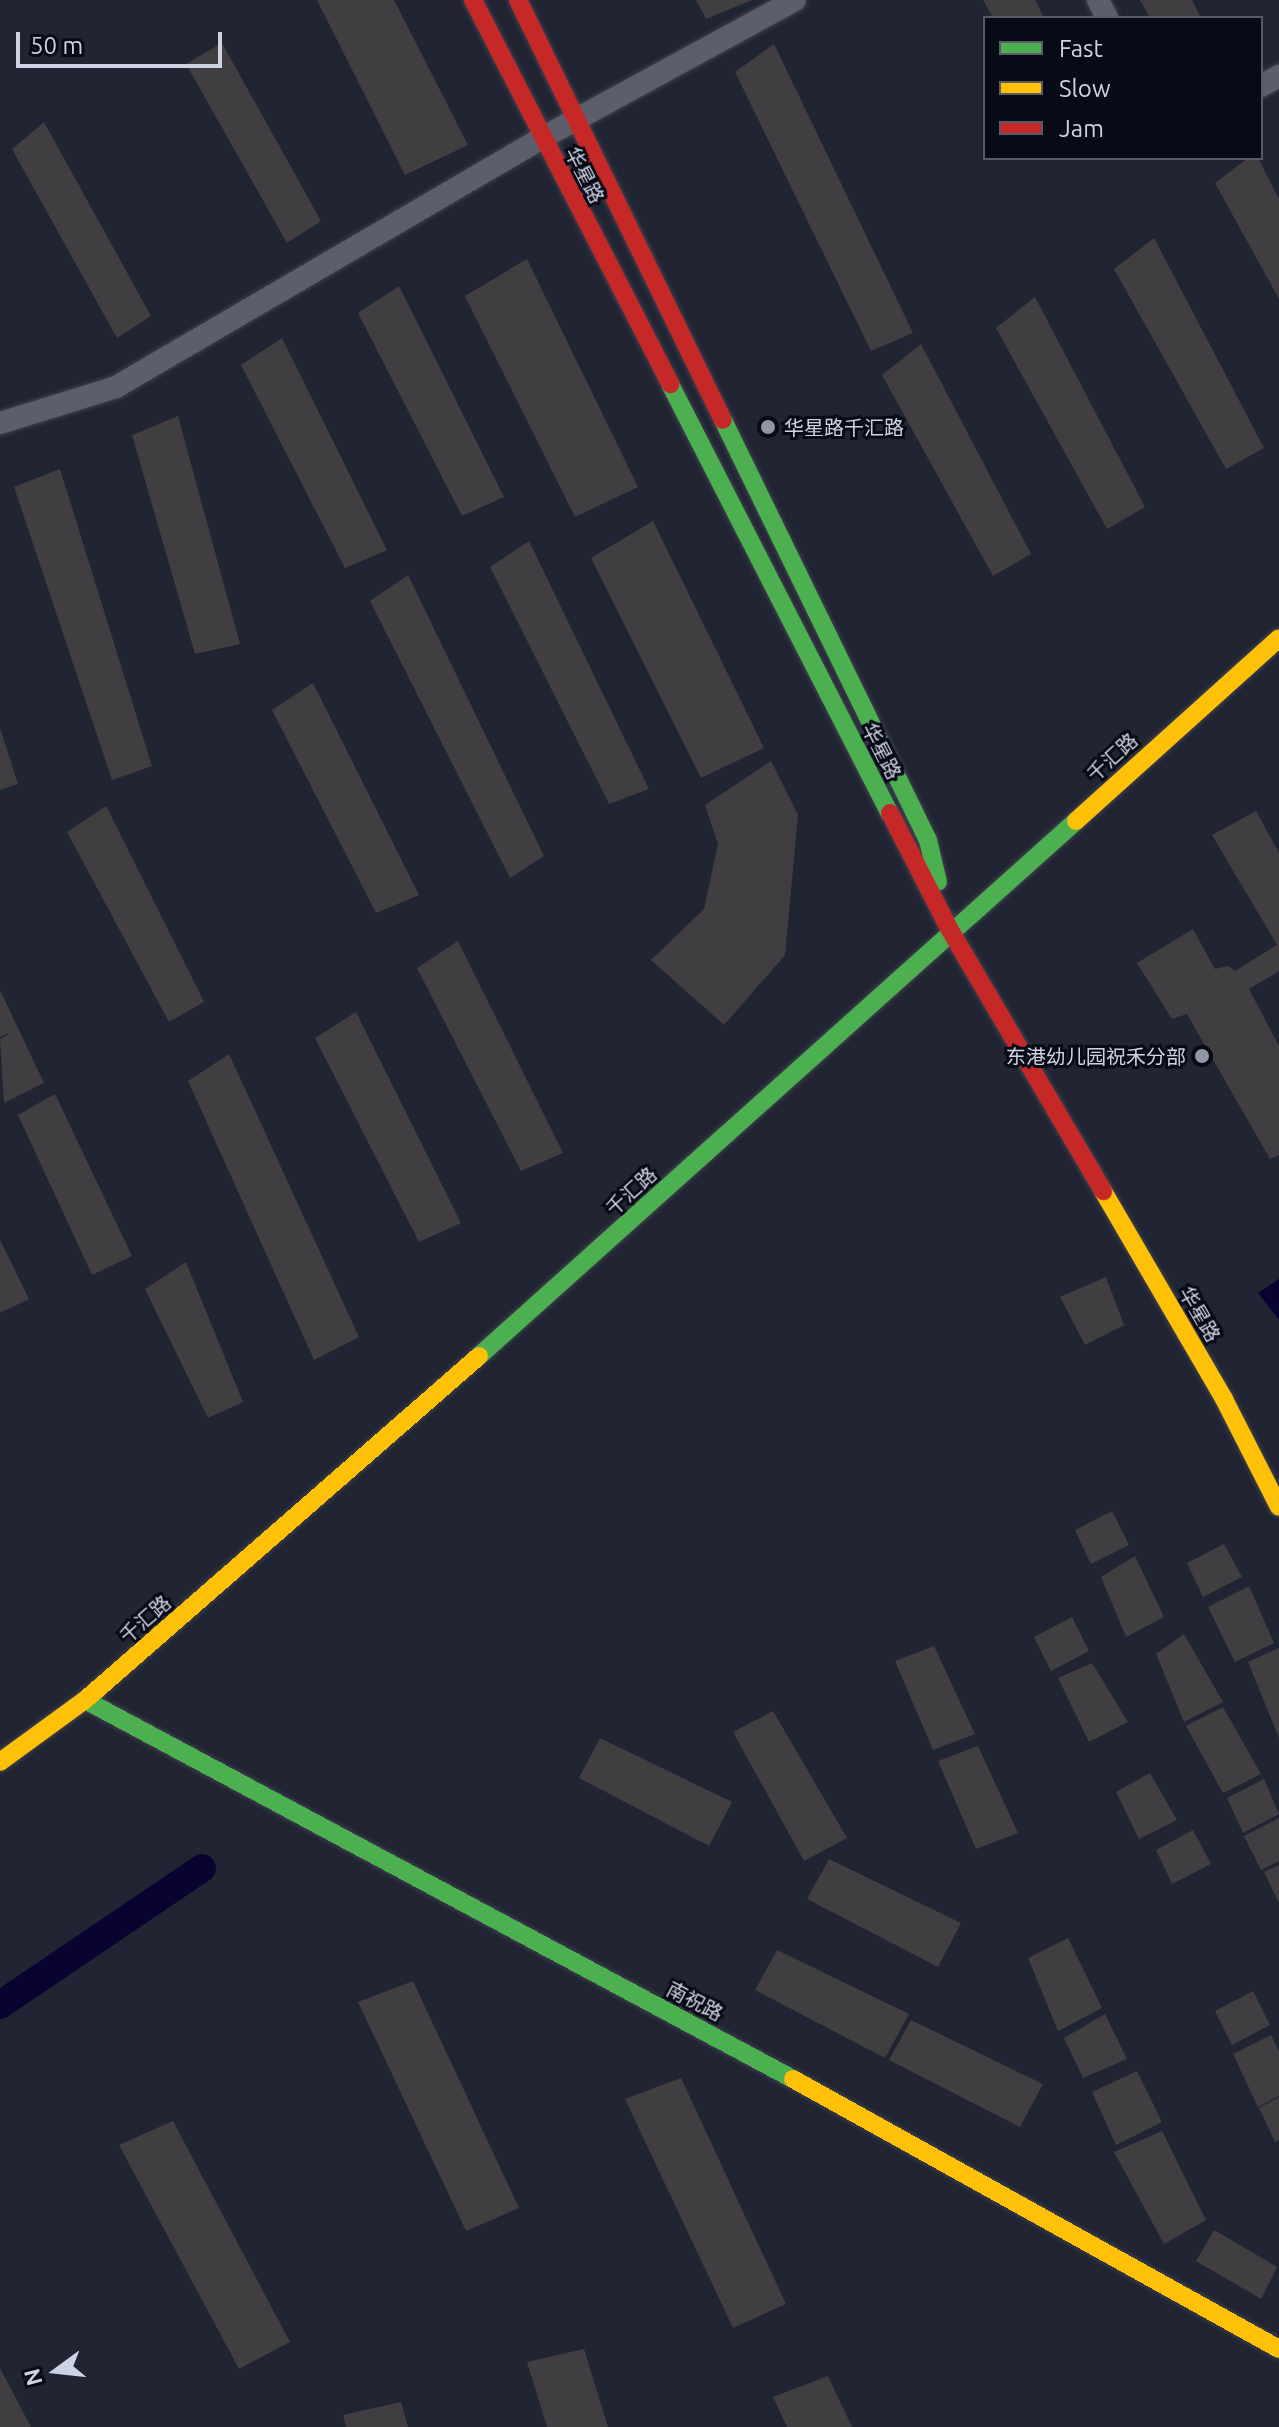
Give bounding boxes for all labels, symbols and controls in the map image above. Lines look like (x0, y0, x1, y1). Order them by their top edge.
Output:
scale bar (20, 16, 226, 66)
legend (983, 16, 1263, 160)
text: 50 m (30, 32, 83, 59)
text: Fast (1059, 35, 1103, 62)
text: Slow (1059, 75, 1111, 102)
text: Jam (1059, 115, 1104, 142)
street label: 华星路 (561, 143, 609, 207)
place label: 华星路千汇路 (784, 415, 904, 439)
marker: 华星路千汇路 (759, 418, 777, 436)
street label: 华星路 (858, 719, 906, 783)
street label: 千汇路 (1082, 728, 1142, 786)
place label: 东港幼儿园祝禾分部 (1006, 1044, 1186, 1068)
marker: 东港幼儿园祝禾分部 (1193, 1047, 1211, 1065)
street label: 千汇路 (601, 1162, 661, 1220)
street label: 华星路 (1175, 1282, 1225, 1346)
street label: 千汇路 (114, 1590, 176, 1648)
street label: 南祝路 (663, 1976, 727, 2026)
north arrow (16, 2331, 96, 2411)
text: N (18, 2366, 47, 2389)

